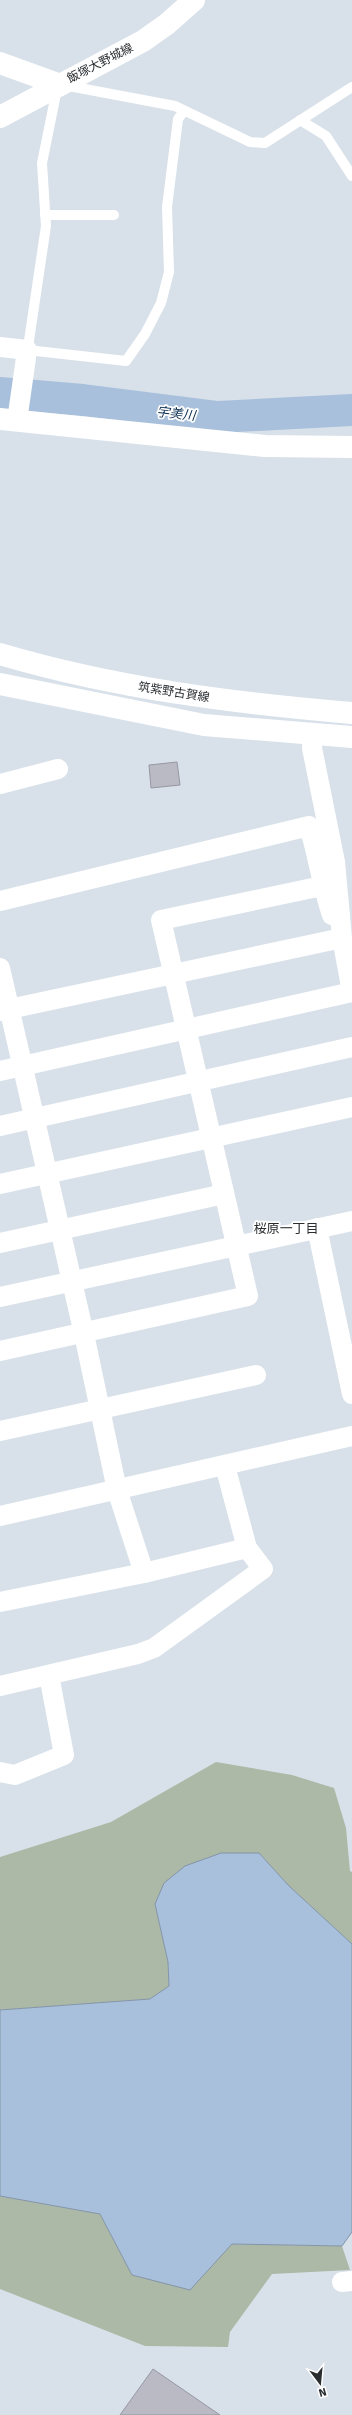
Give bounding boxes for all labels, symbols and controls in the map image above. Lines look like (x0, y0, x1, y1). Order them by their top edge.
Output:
street label: 飯塚大野城線 (65, 40, 136, 86)
water label: 宇美川 (156, 404, 198, 424)
street label: 筑紫野古賀線 (137, 679, 211, 706)
district label: 桜原一丁目 (253, 1221, 319, 1237)
north arrow (300, 2363, 340, 2403)
text: N (317, 2385, 328, 2399)

